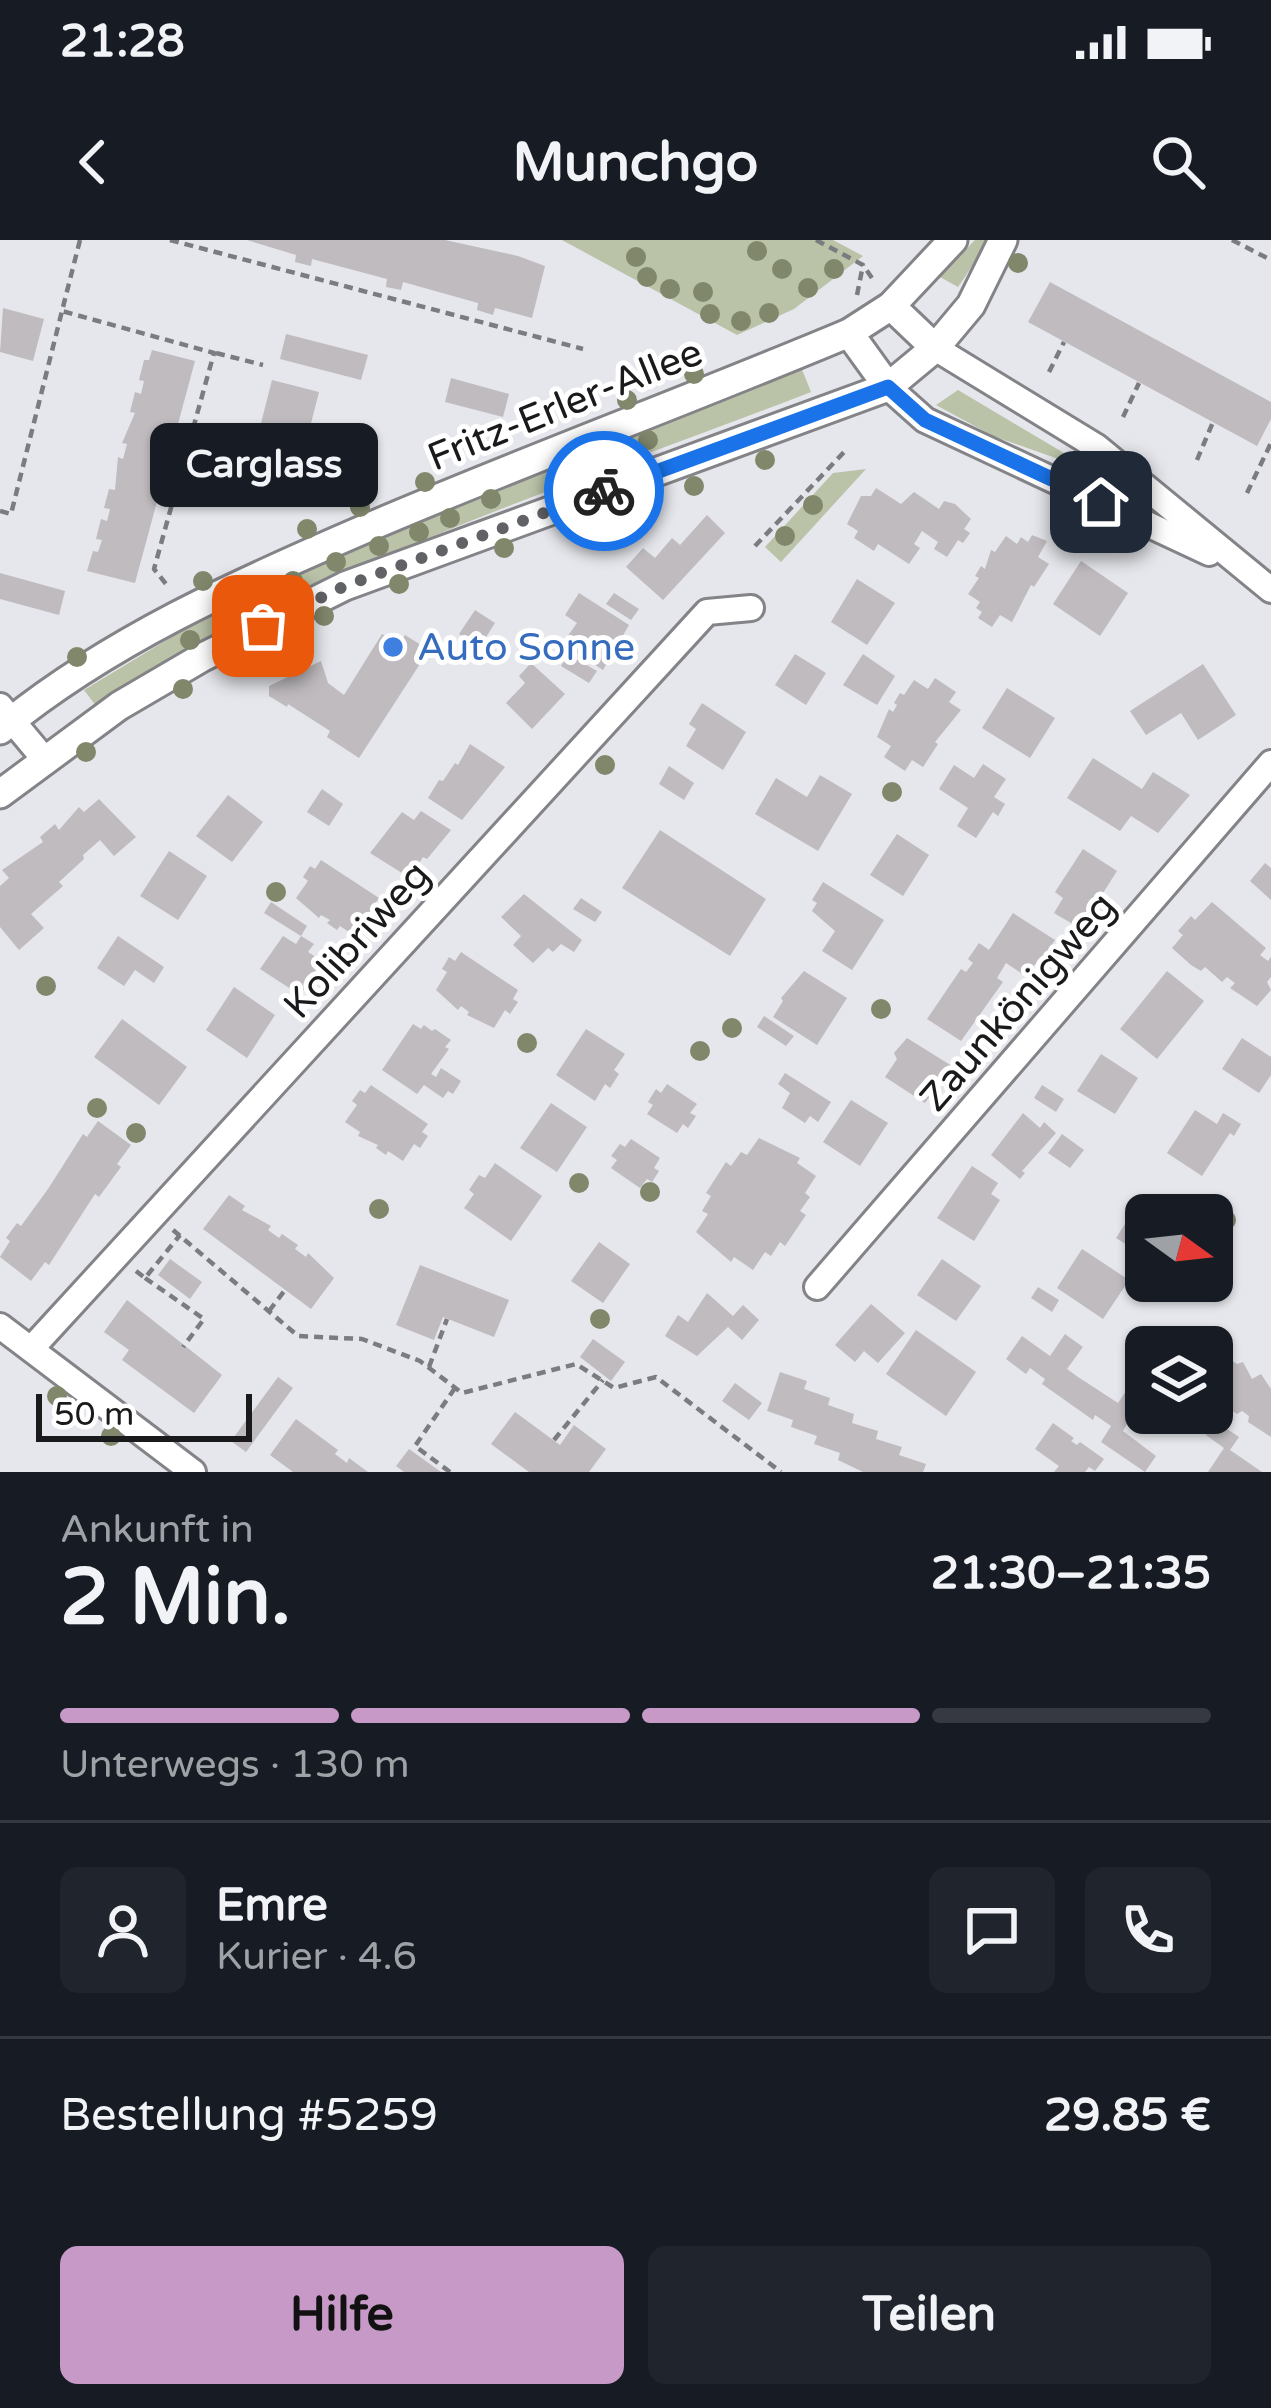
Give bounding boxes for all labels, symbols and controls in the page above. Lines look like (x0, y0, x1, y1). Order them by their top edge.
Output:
text: 21:28 (60, 15, 185, 69)
icon: back (60, 129, 126, 195)
icon: search (1145, 129, 1211, 195)
text: Munchgo (513, 130, 758, 195)
street label: Fritz-Erler-Allee (421, 329, 709, 481)
callout: Carglass (149, 422, 377, 506)
courier (544, 431, 664, 551)
text: Carglass (185, 441, 343, 488)
pin (1050, 451, 1152, 553)
icon: bike (571, 458, 637, 524)
icon: home (1068, 469, 1134, 535)
pin (212, 575, 314, 677)
icon: bag (230, 593, 296, 659)
place label: Auto Sonne (417, 624, 635, 671)
marker: Auto Sonne (380, 634, 406, 660)
street label: Kolibriweg (274, 852, 440, 1028)
street label: Zaunkönigweg (910, 883, 1126, 1121)
north arrow (1125, 1194, 1233, 1302)
map controls (1125, 1194, 1233, 1434)
button: layers (1125, 1326, 1233, 1434)
scale bar (36, 1388, 252, 1441)
text: 50 m (54, 1395, 134, 1434)
text: Ankunft in (60, 1506, 254, 1553)
text: 21:30–21:35 (931, 1547, 1211, 1601)
text: 2 Min. (60, 1551, 291, 1645)
text: Unterwegs · 130 m (60, 1741, 410, 1788)
button: person (60, 1867, 186, 1993)
button: chat (929, 1867, 1055, 1993)
button: phone (1085, 1867, 1211, 1993)
text: Emre (216, 1879, 328, 1933)
text: Kurier · 4.6 (216, 1933, 417, 1980)
text: Bestellung #5259 (60, 2089, 438, 2143)
text: 29.85 € (1044, 2089, 1211, 2143)
button: Hilfe (60, 2246, 624, 2384)
button: Teilen (648, 2246, 1211, 2384)

